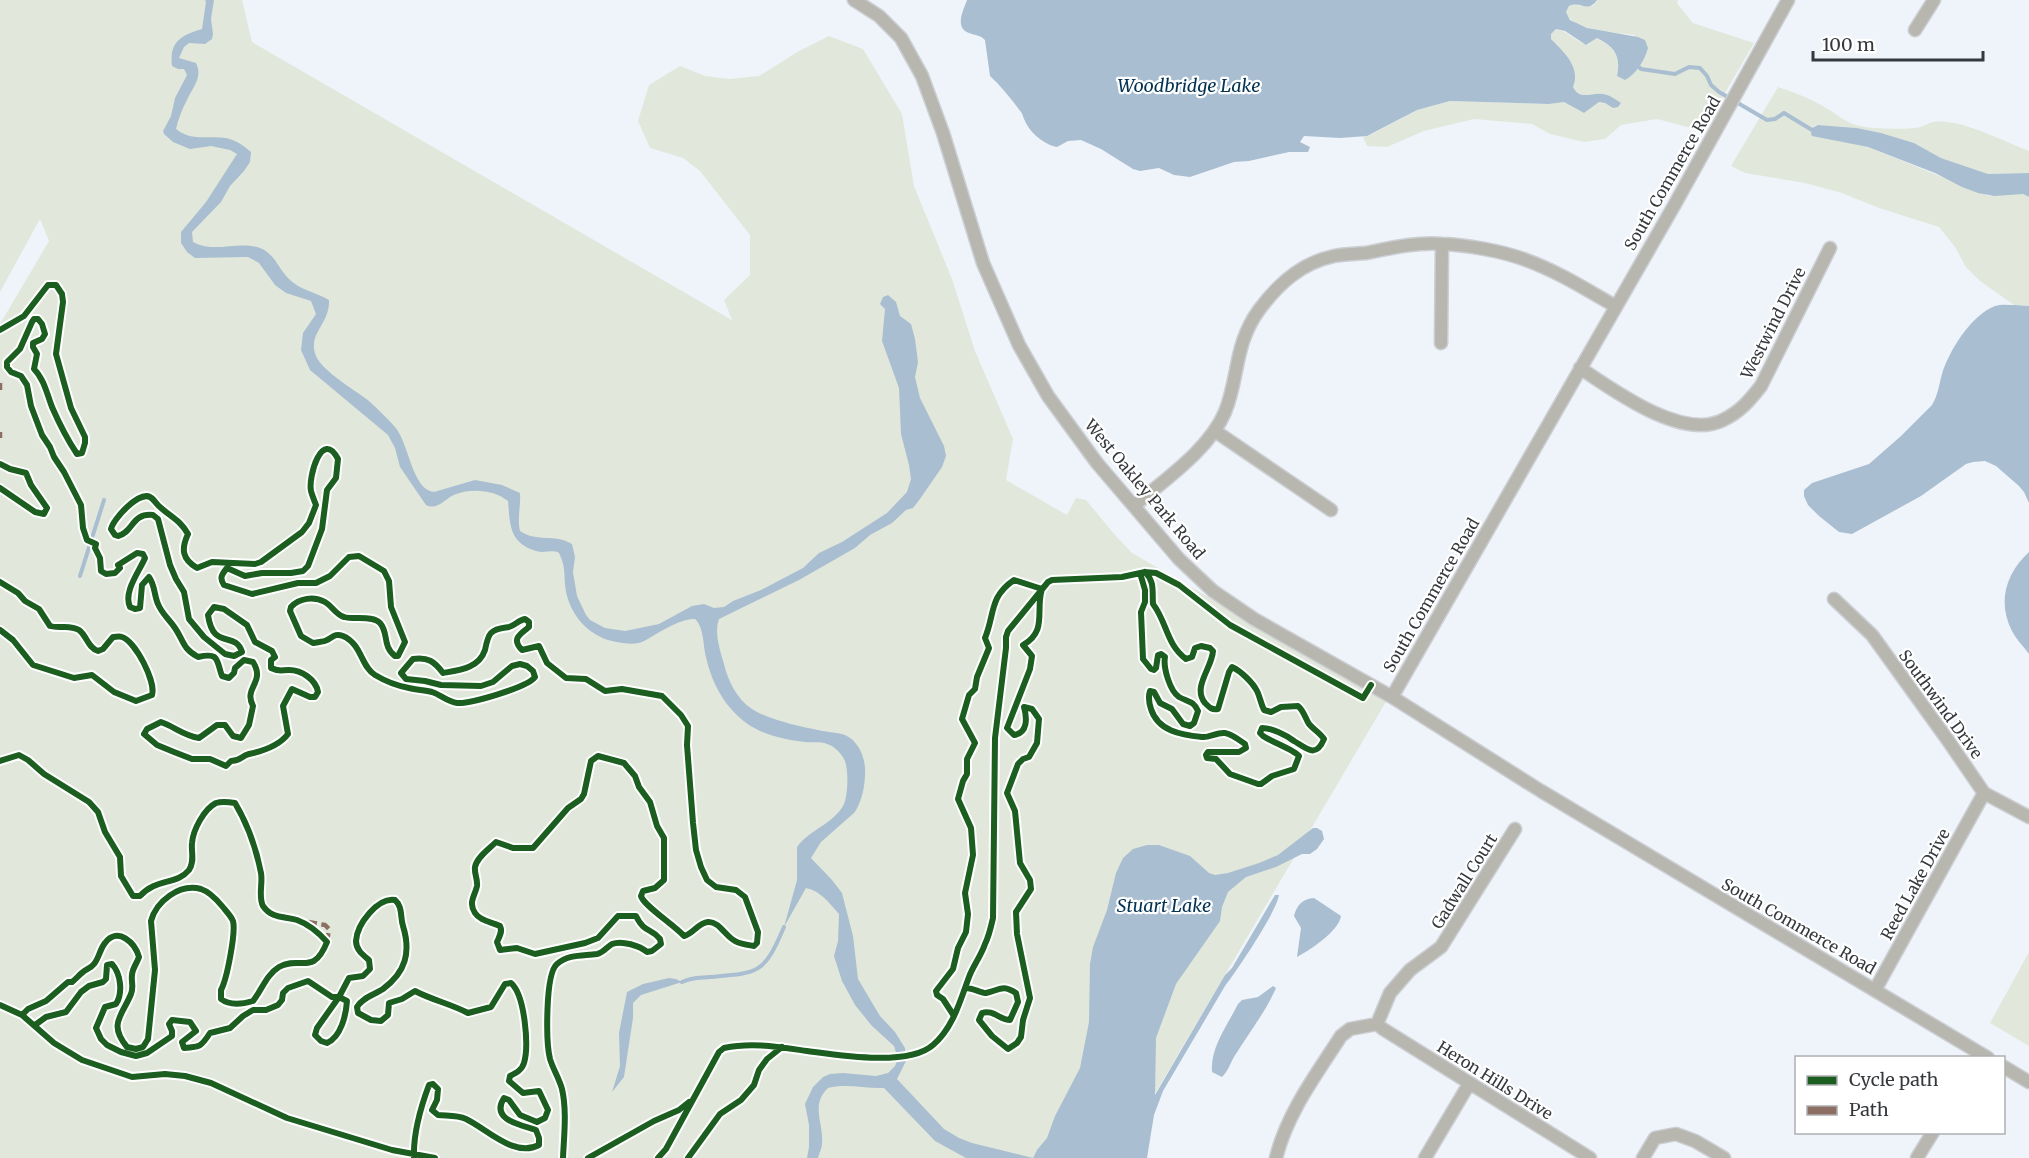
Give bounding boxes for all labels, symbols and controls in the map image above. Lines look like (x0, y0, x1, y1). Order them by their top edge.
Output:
scale bar (1813, 24, 1982, 62)
text: 100 m (1822, 33, 1875, 56)
water label: Woodbridge Lake (1118, 74, 1260, 97)
street label: South Commerce Road (1620, 92, 1725, 254)
street label: Westwind Drive (1736, 264, 1810, 383)
street label: West Oakley Park Road (1080, 414, 1210, 563)
street label: South Commerce Road (1379, 514, 1484, 676)
street label: Southwind Drive (1895, 646, 1987, 762)
street label: Reed Lake Drive (1876, 825, 1954, 943)
street label: Gadwall Court (1427, 829, 1502, 932)
street label: South Commerce Road (1718, 874, 1880, 979)
water label: Stuart Lake (1117, 894, 1211, 917)
street label: Heron Hills Drive (1434, 1036, 1556, 1124)
legend (1795, 1056, 2005, 1134)
text: Cycle path (1849, 1068, 1939, 1091)
text: Path (1849, 1098, 1889, 1121)

